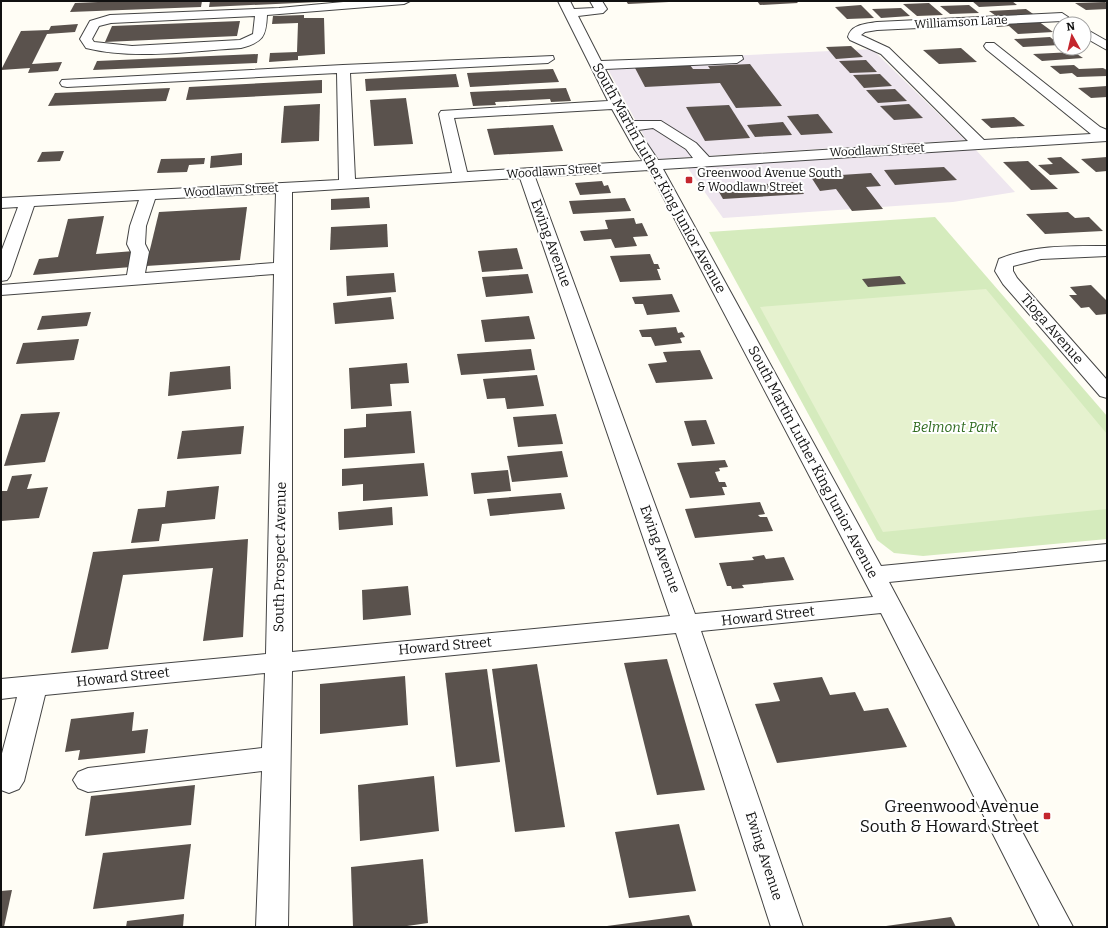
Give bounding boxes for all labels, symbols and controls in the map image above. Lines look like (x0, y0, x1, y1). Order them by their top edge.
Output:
street label: Williamson Lane (914, 13, 1008, 31)
north arrow (1052, 16, 1092, 56)
text: N (1066, 19, 1076, 34)
street label: South Martin Luther King Junior Avenue (588, 60, 730, 296)
street label: Woodlawn Street (829, 140, 926, 159)
street label: Woodlawn Street (506, 161, 603, 181)
place label: Greenwood Avenue South & Woodlawn Street (697, 166, 842, 194)
marker: Greenwood Avenue South & Woodlawn Street (684, 175, 694, 185)
street label: Woodlawn Street (183, 180, 280, 199)
street label: Ewing Avenue (527, 197, 575, 289)
street label: Tioga Avenue (1017, 290, 1087, 368)
street label: South Martin Luther King Junior Avenue (744, 343, 882, 581)
park label: Belmont Park (912, 419, 998, 436)
street label: South Prospect Avenue (270, 482, 290, 632)
street label: Ewing Avenue (636, 503, 684, 595)
street label: Howard Street (720, 603, 816, 629)
street label: Howard Street (398, 633, 492, 659)
street label: Howard Street (75, 664, 171, 690)
place label: Greenwood Avenue South & Howard Street (860, 796, 1039, 837)
street label: Ewing Avenue (742, 810, 786, 902)
marker: Greenwood Avenue South & Howard Street (1042, 811, 1052, 821)

